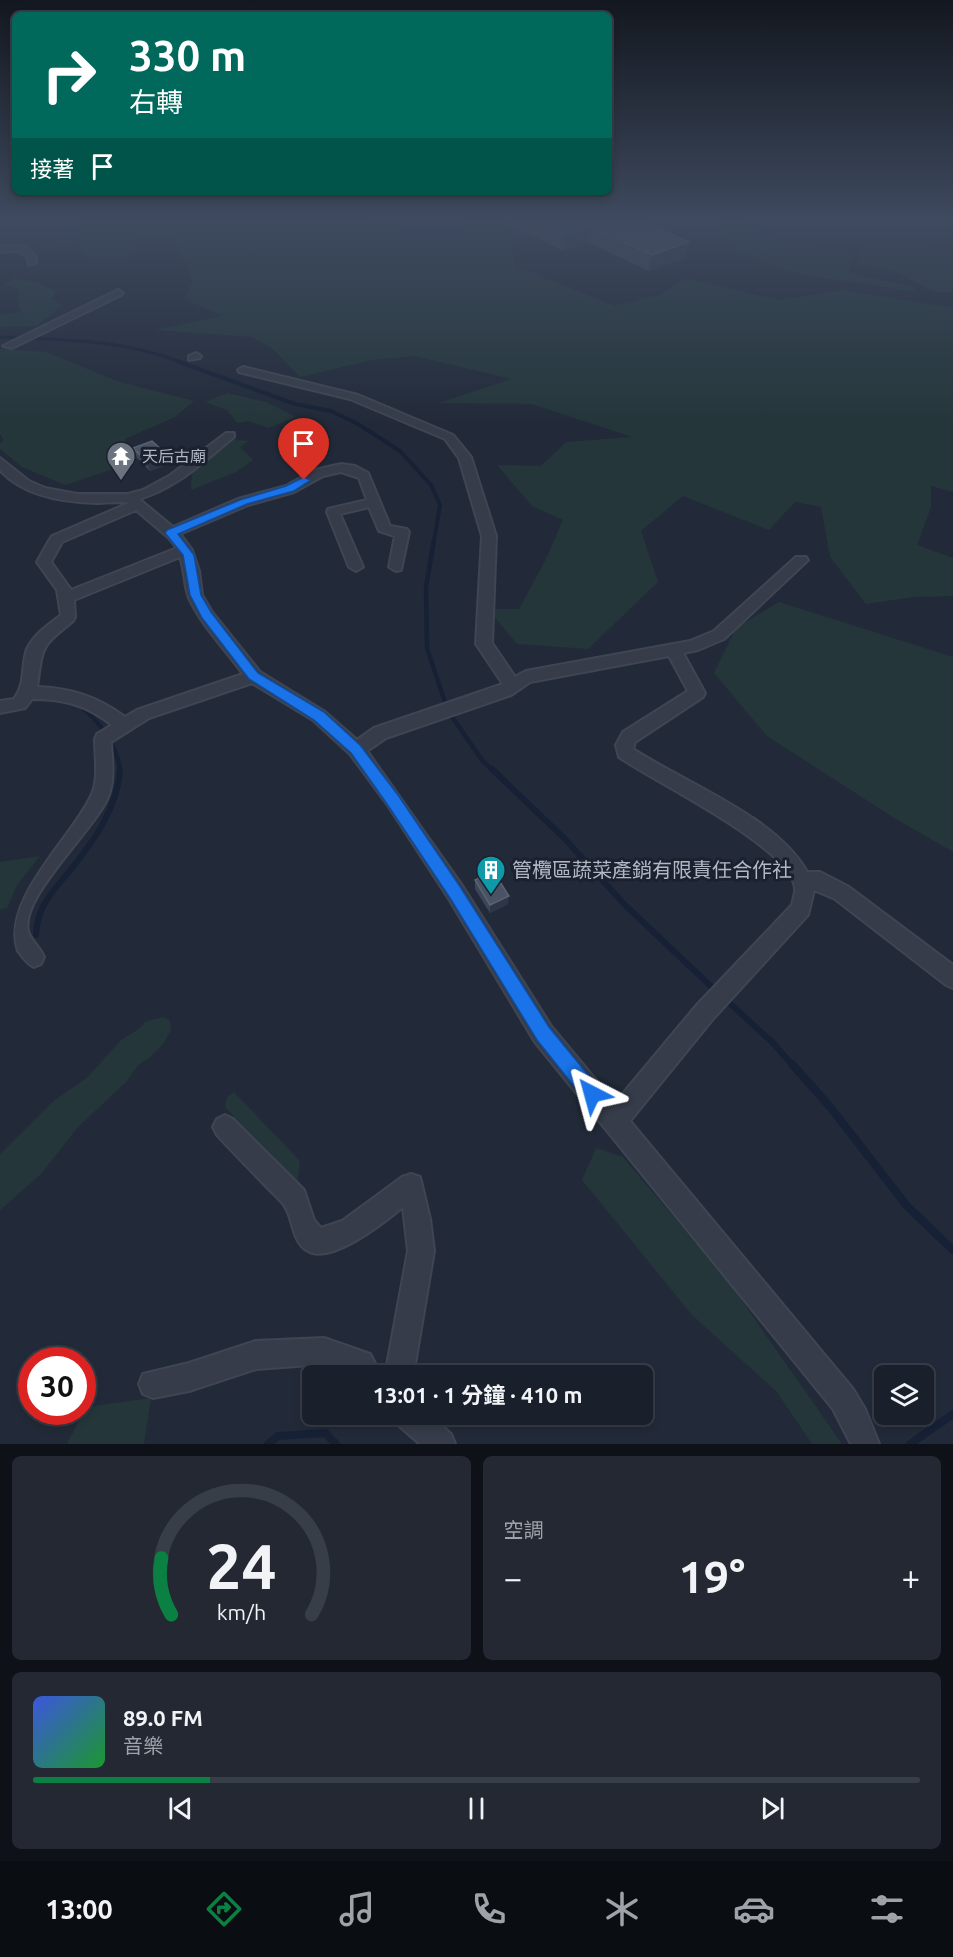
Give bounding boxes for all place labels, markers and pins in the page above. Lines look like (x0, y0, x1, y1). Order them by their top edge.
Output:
pin (278, 418, 329, 480)
temple icon: 天后古廟 (105, 440, 137, 482)
place label: 天后古廟 (142, 447, 206, 465)
building icon: 管欖區蔬菜產銷有限責任合作社 (475, 854, 507, 896)
place label: 管欖區蔬菜產銷有限責任合作社 (512, 858, 792, 881)

